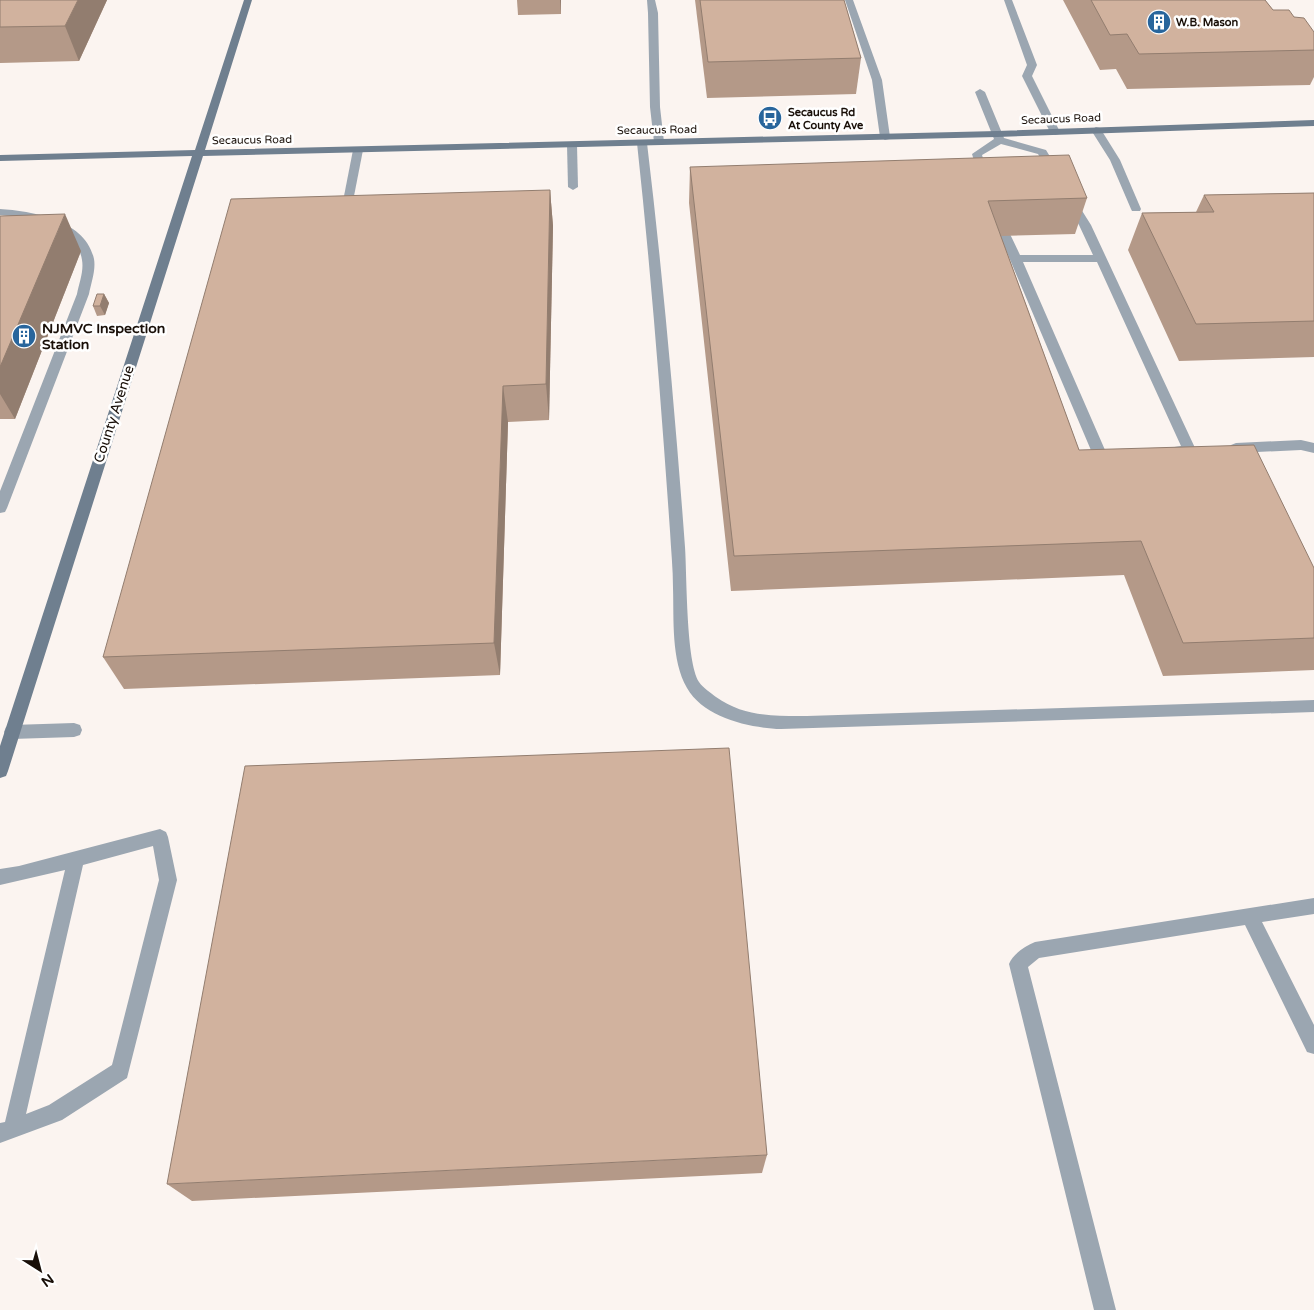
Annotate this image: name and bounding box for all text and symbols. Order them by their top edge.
building icon: W.B. Mason [1146,9,1172,35]
place label: W.B. Mason [1176,16,1238,29]
bus stop icon: Secaucus Rd At County Ave [757,105,783,131]
place label: Secaucus Rd At County Ave [788,106,864,133]
street label: Secaucus Road [1021,111,1101,127]
street label: Secaucus Road [617,123,697,137]
street label: Secaucus Road [212,133,292,147]
place label: NJMVC Inspection Station [42,320,165,353]
building icon: NJMVC Inspection Station [11,323,37,349]
street label: County Avenue [90,363,138,465]
north arrow [15,1245,65,1295]
text: N [38,1270,57,1290]

